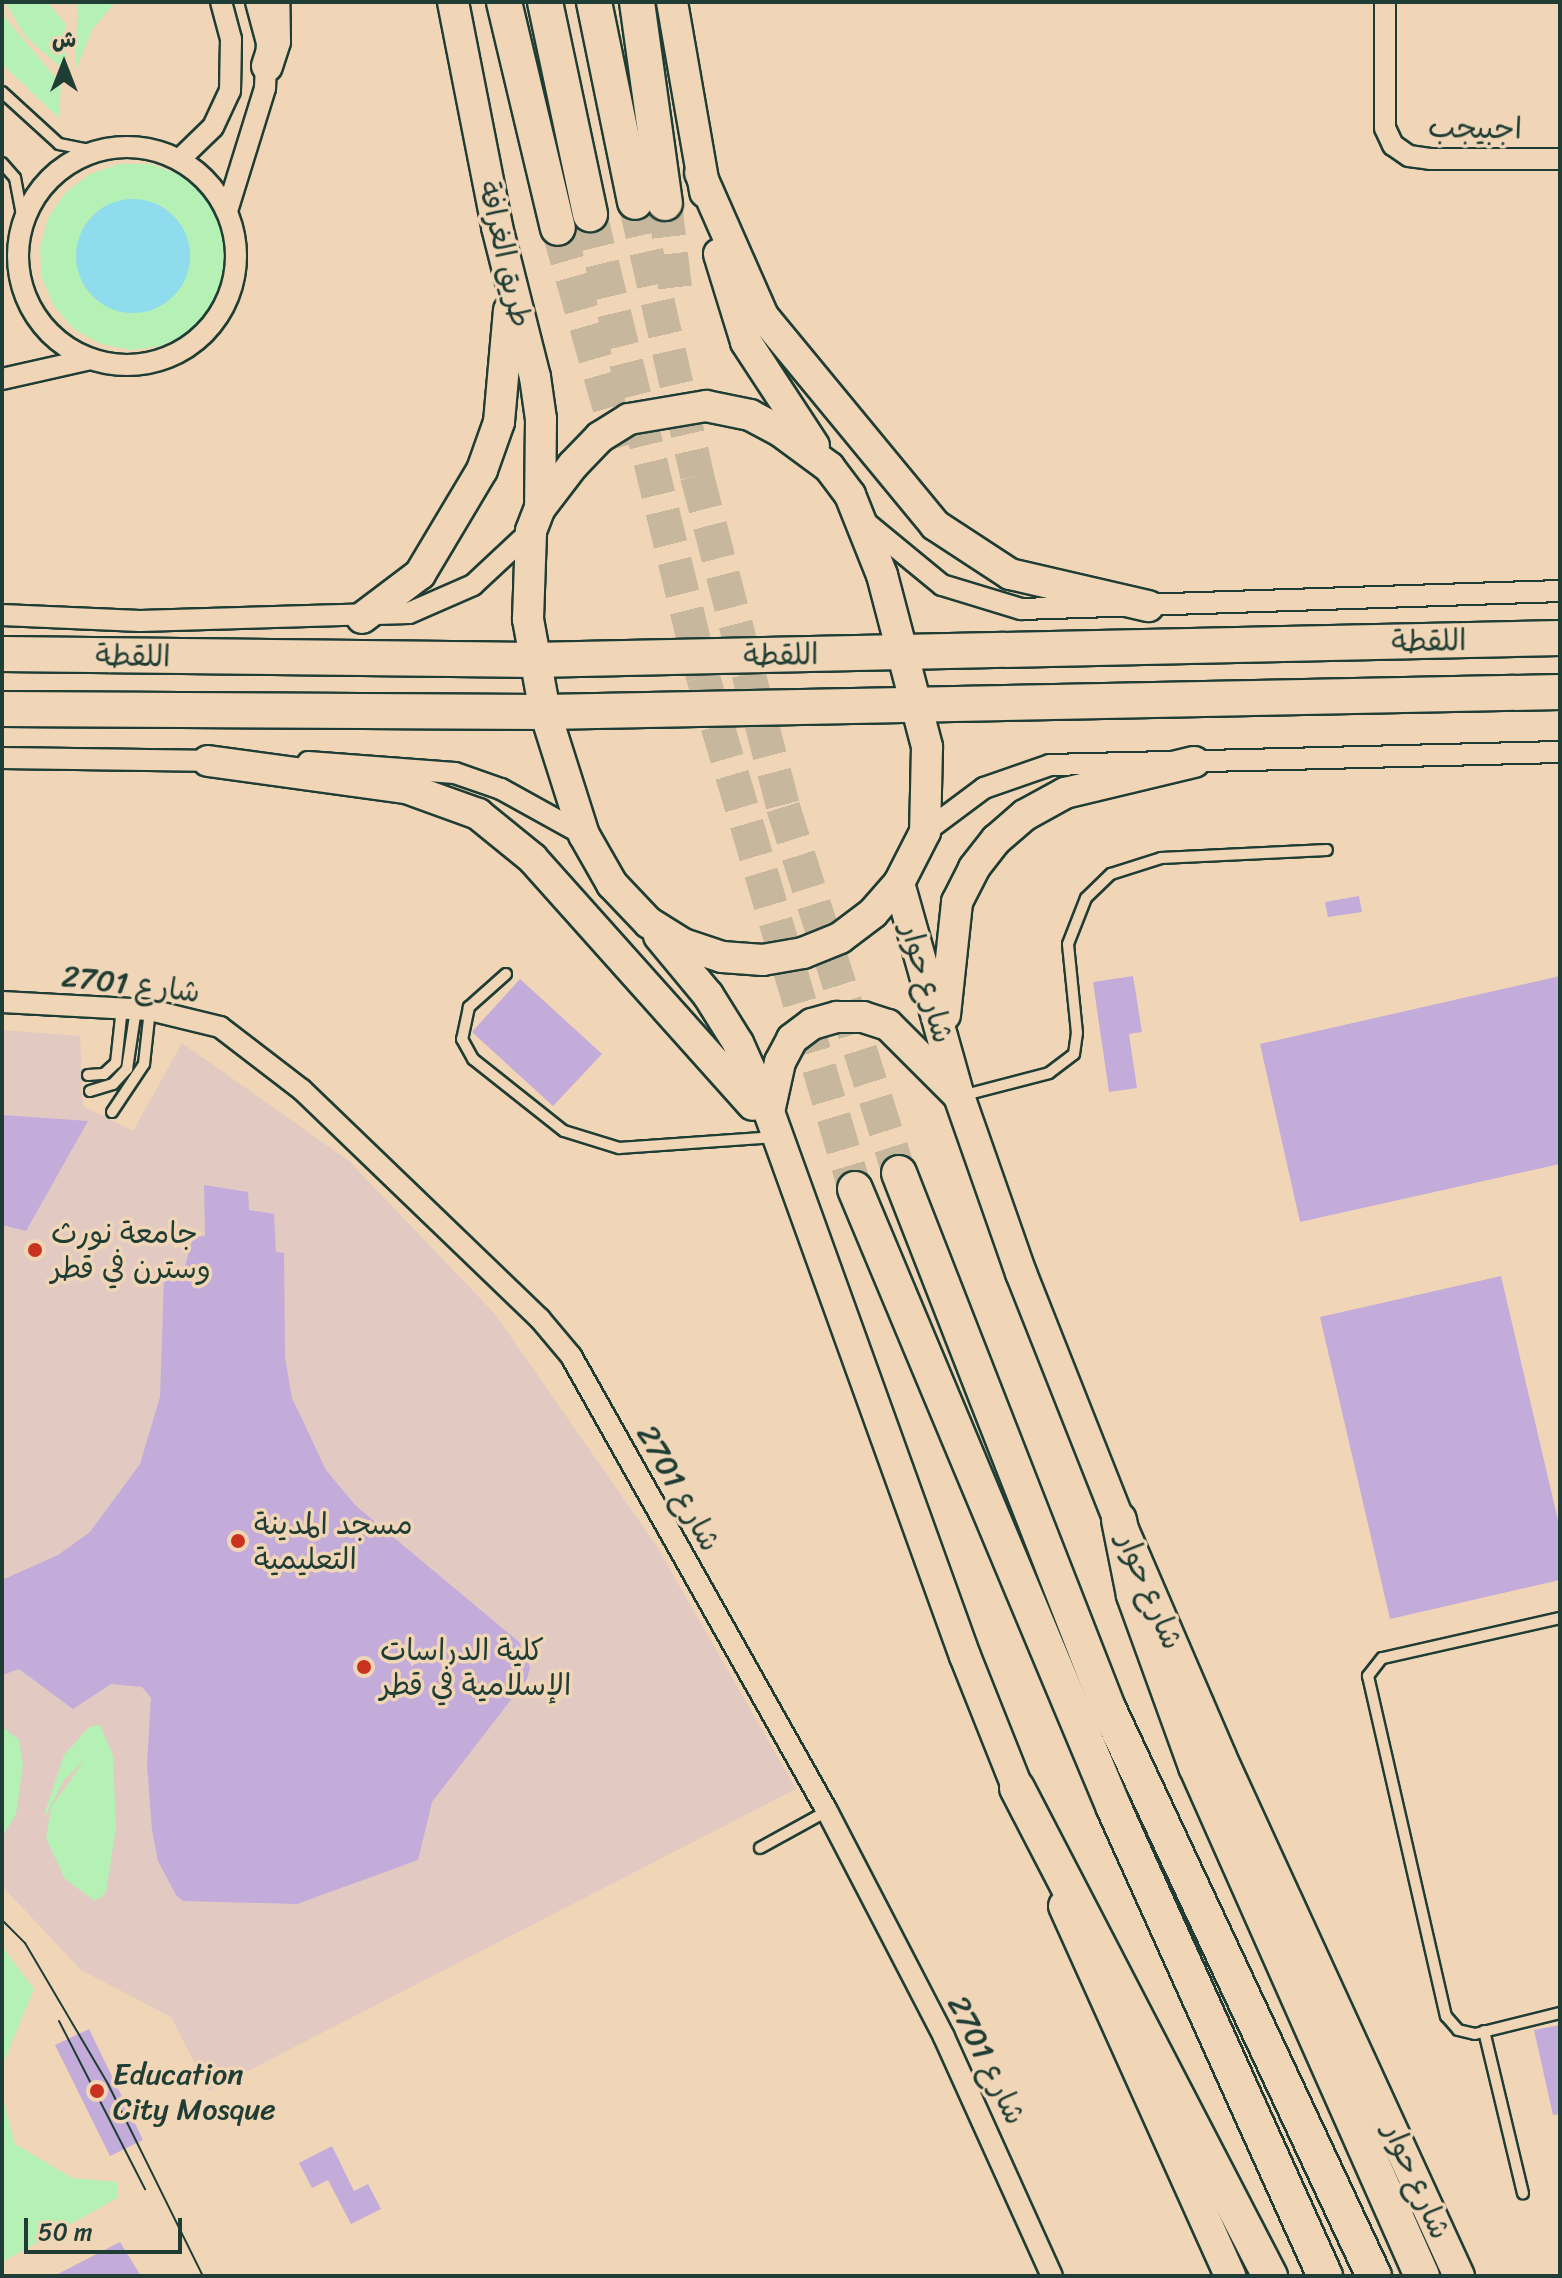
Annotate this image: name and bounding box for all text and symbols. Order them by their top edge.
text: ش [52,20,76,59]
north arrow [24,24,104,104]
street label: اجبيجب [1428,109,1522,147]
street label: طريق الغرافة [471,177,539,331]
street label: اللقطة [1391,622,1467,660]
street label: اللقطة [743,636,819,674]
street label: اللقطة [95,637,171,675]
street label: شارع حوار [893,919,961,1047]
street label: شارع 2701 [60,958,202,1010]
place label: جامعة نورث وسترن في قطر [51,1215,211,1286]
marker: جامعة نورث وسترن في قطر [26,1241,44,1259]
street label: شارع 2701 [630,1418,728,1558]
place label: مسجد المدينة التعليمية [254,1506,413,1576]
street label: شارع حوار [1109,1527,1191,1655]
marker: مسجد المدينة التعليمية [229,1532,247,1550]
place label: كلية الدراسات الإسلامية في قطر [380,1632,571,1702]
marker: كلية الدراسات الإسلامية في قطر [355,1658,373,1676]
street label: شارع 2701 [940,1990,1034,2130]
place label: Education City Mosque [113,2056,275,2126]
marker: Education City Mosque [88,2082,106,2100]
street label: شارع حوار [1376,2117,1458,2245]
scale bar [28,2202,186,2252]
text: 50 m [38,2211,93,2253]

